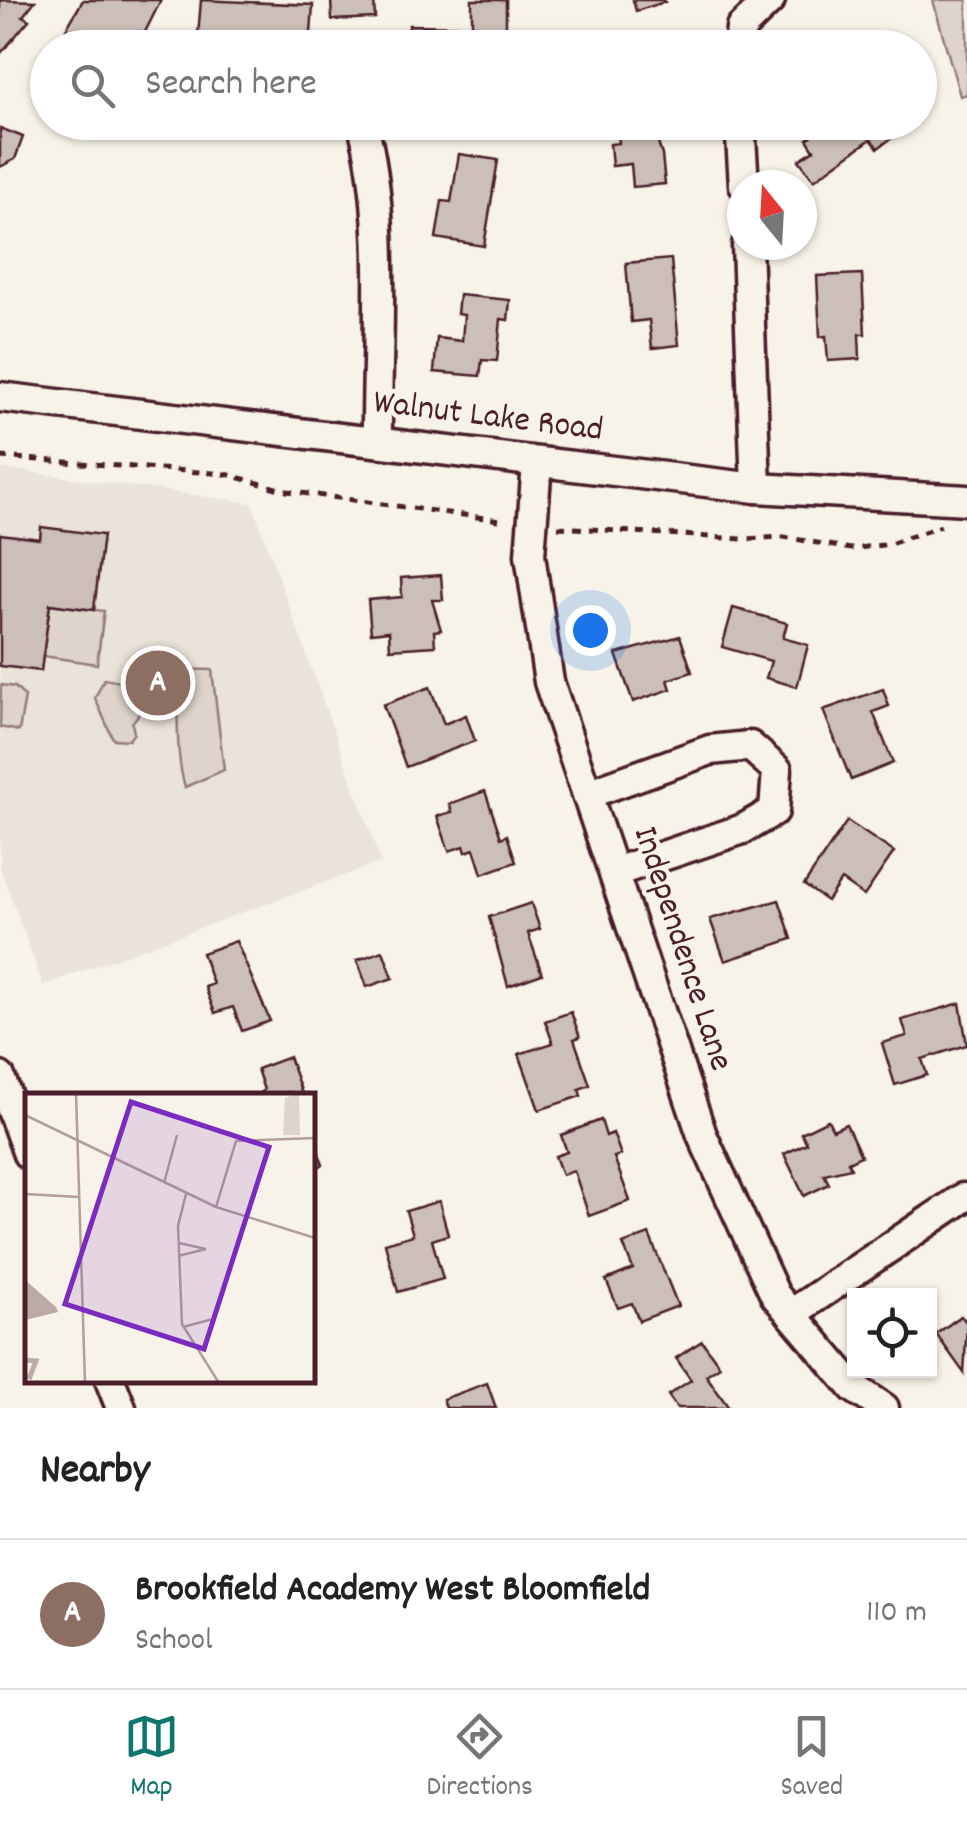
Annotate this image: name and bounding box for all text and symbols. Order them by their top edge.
search box [30,30,937,140]
icon: search [65,58,120,113]
text: Search here [145,58,317,113]
north arrow [727,170,817,260]
street label: Walnut Lake Road [370,379,606,457]
your location [565,605,616,656]
pin: A [126,646,190,720]
street label: Independence Lane [618,820,744,1078]
inset map [25,1093,315,1383]
map controls [847,1288,937,1378]
button: locate [847,1288,937,1378]
text: Nearby [40,1443,150,1503]
text: Brookfield Academy West Bloomfield [135,1564,650,1619]
text: A [64,1591,81,1637]
text: 110 m [866,1591,927,1637]
text: School [135,1619,213,1665]
tab: Map [124,1709,179,1809]
tab: Directions [427,1709,533,1809]
tab: Saved [781,1709,843,1809]

